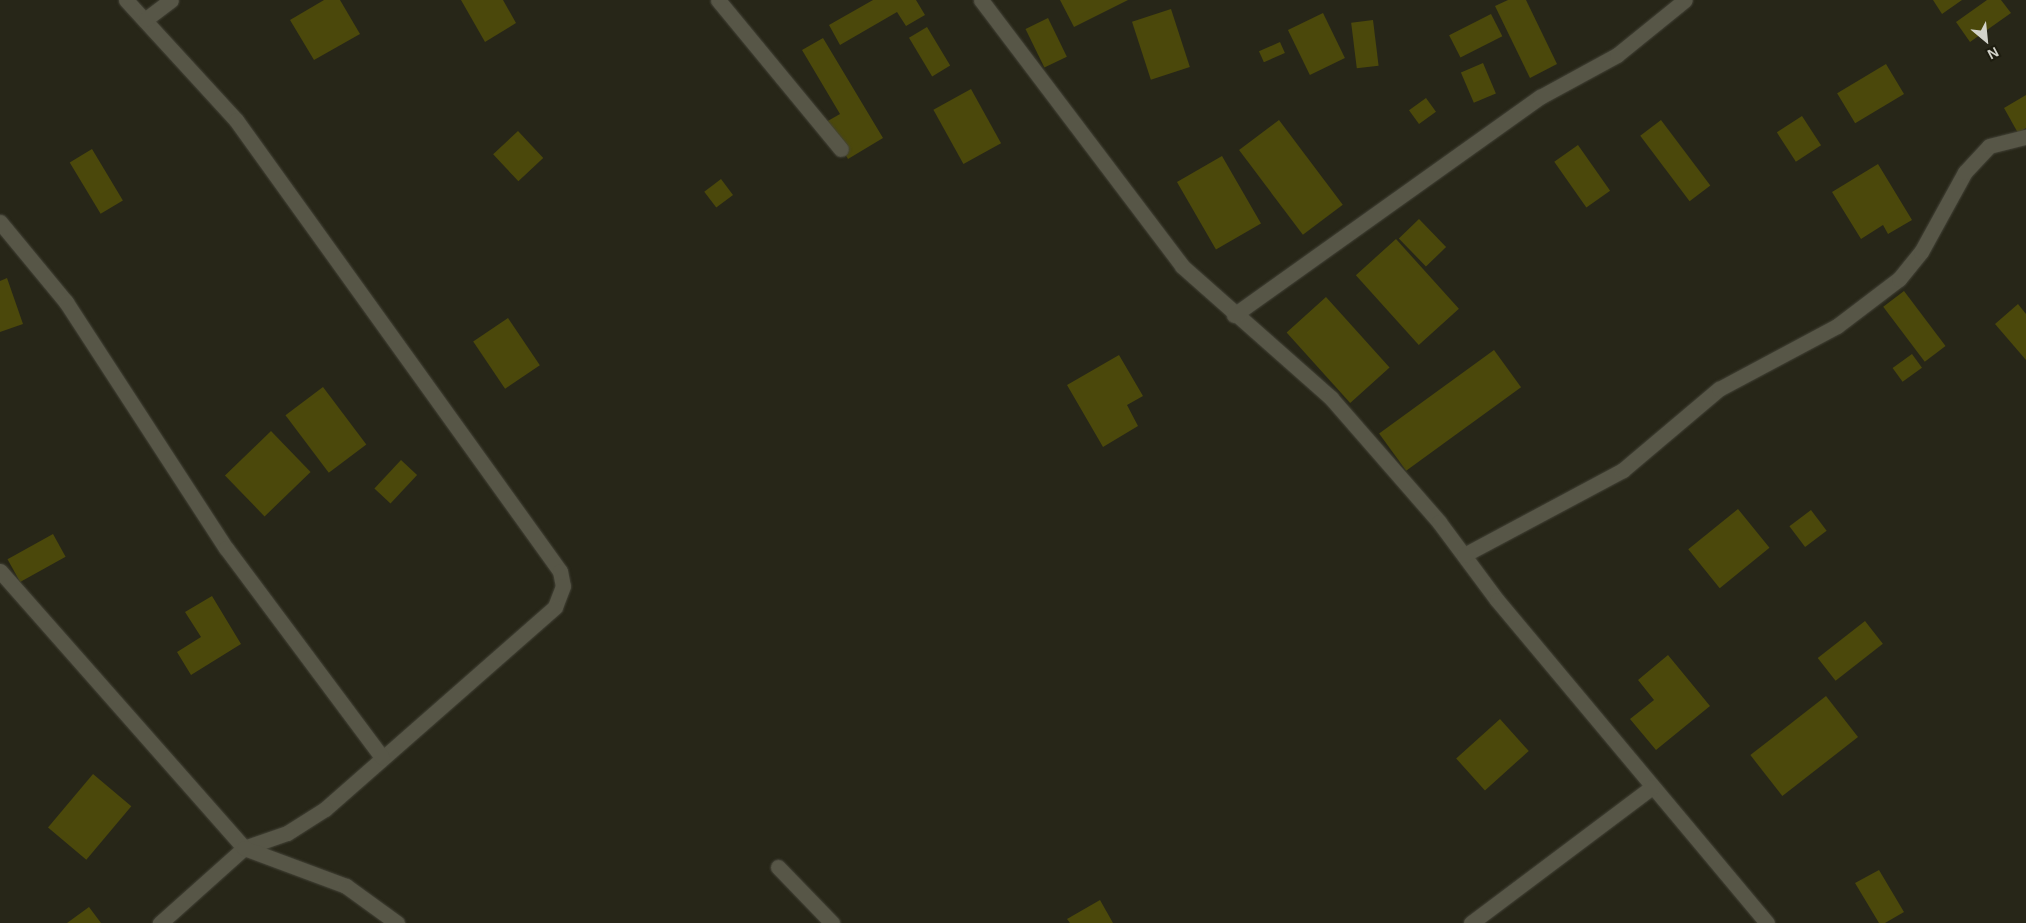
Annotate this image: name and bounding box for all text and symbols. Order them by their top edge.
north arrow [1961,15,2011,65]
text: N [1985,44,2001,63]

